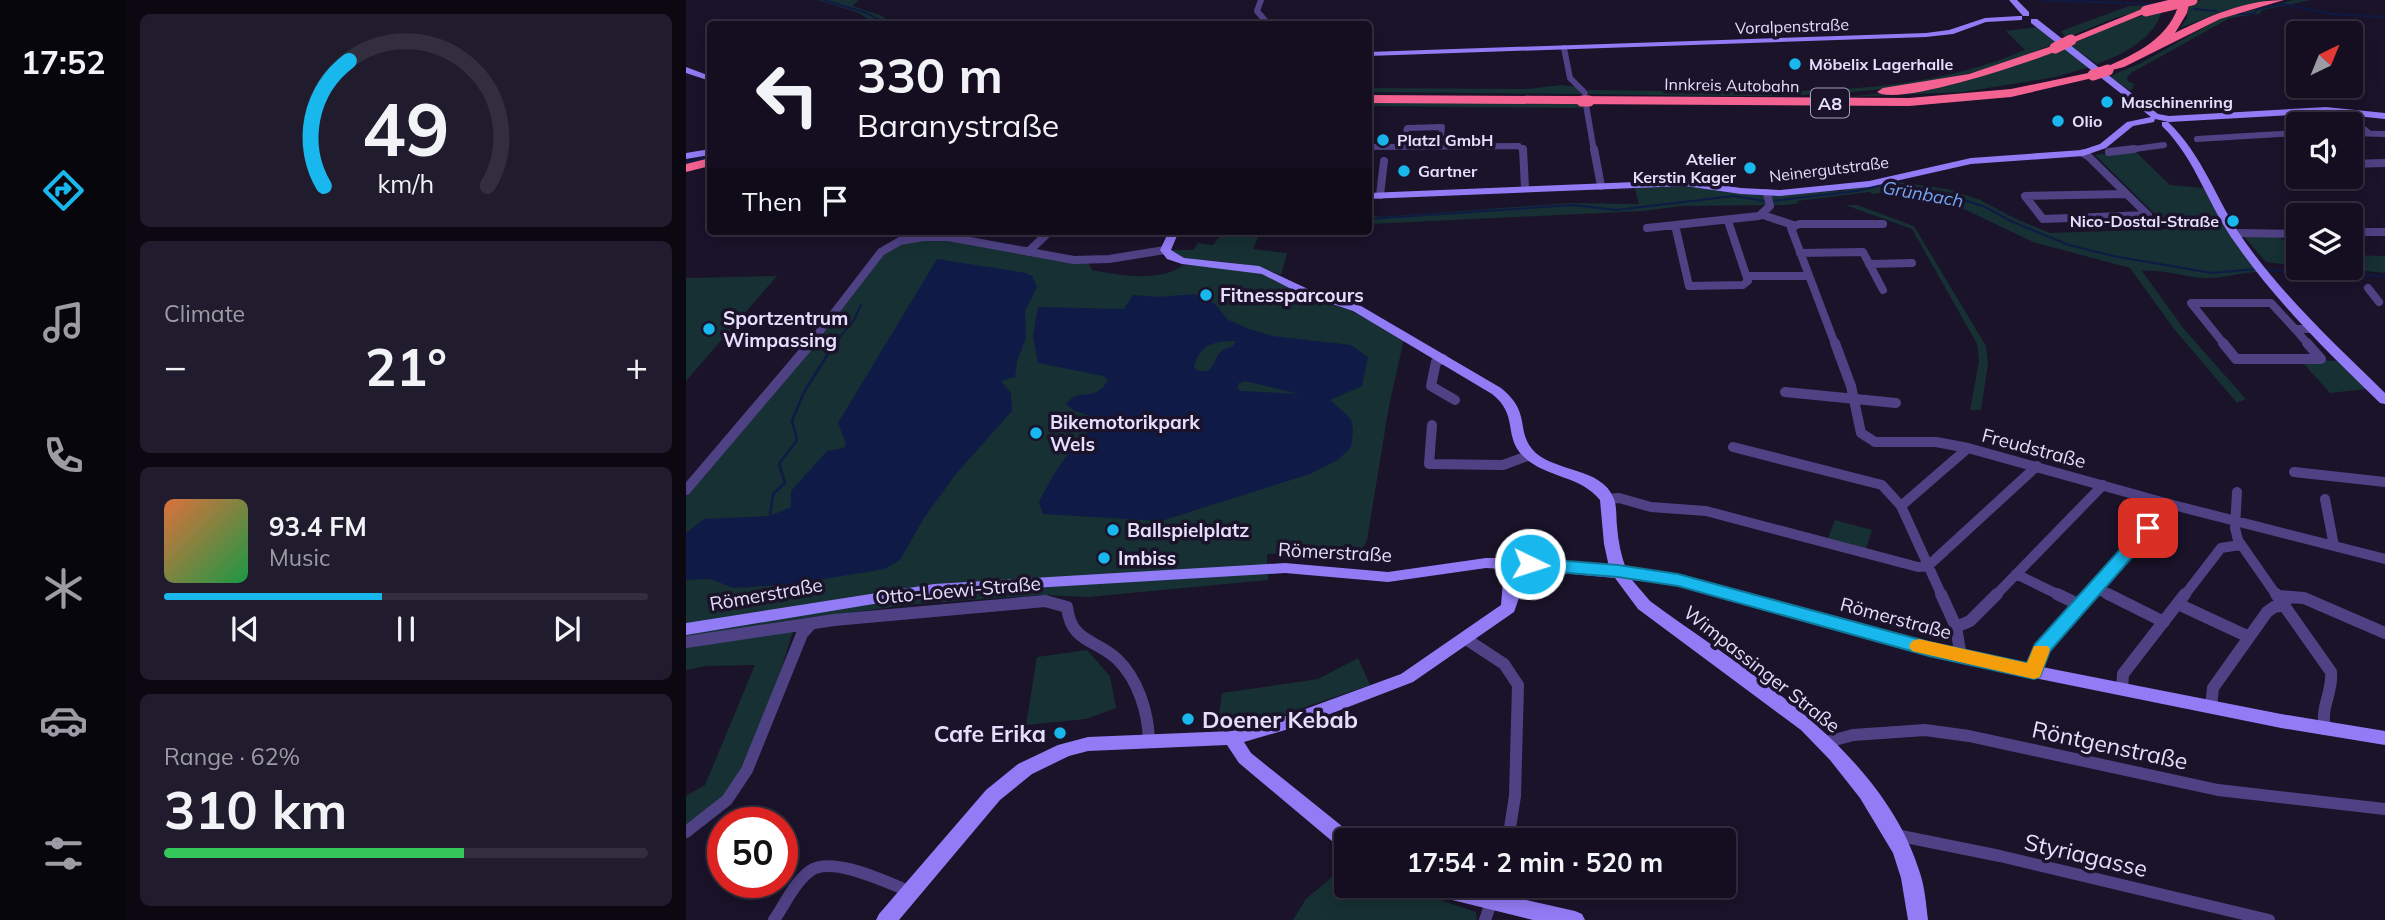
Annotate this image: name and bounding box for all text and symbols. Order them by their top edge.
street label: Voralpenstraße [1735,14,1849,38]
north arrow [2286,21,2362,98]
map controls [2286,21,2363,280]
text: 17:52 [21,42,105,82]
text: 330 m [857,44,1003,105]
icon: left [742,49,833,140]
place label: Möbelix Lagerhalle [1809,54,1953,74]
marker: Möbelix Lagerhalle [1787,56,1803,72]
street label: Innkreis Autobahn [1664,74,1800,96]
text: 49 [362,84,450,175]
road number: A8 [1811,88,1849,118]
place label: Maschinenring [2121,92,2233,112]
marker: Maschinenring [2099,94,2115,110]
text: Baranystraße [857,105,1059,145]
place label: Olio [2072,111,2102,131]
button: sound [2286,112,2363,189]
marker: Olio [2050,113,2066,129]
place label: Platzl GmbH [1397,130,1493,150]
marker: Platzl GmbH [1375,132,1391,148]
place label: Atelier Kerstin Kager [1633,149,1737,187]
street label: Neinergutstraße [1768,152,1890,186]
marker: Atelier Kerstin Kager [1742,160,1758,176]
place label: Gartner [1418,161,1478,181]
marker: Gartner [1396,163,1412,179]
icon: directions [39,166,88,215]
text: km/h [378,168,434,199]
water label: Grünbach [1881,176,1965,212]
icon: arrive [816,182,854,220]
text: Then [742,185,802,218]
button: layers [2286,203,2363,280]
place label: Nico-Dostal-Straße [2070,211,2219,231]
marker: Nico-Dostal-Straße [2225,213,2241,229]
place label: Fitnessparcours [1220,283,1364,307]
marker: Fitnessparcours [1198,287,1214,303]
icon: music [39,298,88,347]
text: Climate [164,299,245,328]
place label: Sportzentrum Wimpassing [723,306,848,352]
marker: Sportzentrum Wimpassing [701,321,717,337]
text: 21° [365,334,447,399]
text: − [164,342,187,390]
text: + [625,342,648,390]
place label: Bikemotorikpark Wels [1050,410,1200,456]
street label: Freudstraße [1979,423,2089,473]
marker: Bikemotorikpark Wels [1028,425,1044,441]
icon: phone [39,431,88,480]
pin [2118,498,2178,558]
icon: arrive [2129,509,2167,547]
text: 93.4 FM [269,510,367,543]
place label: Ballspielplatz [1127,518,1249,542]
marker: Ballspielplatz [1105,522,1121,538]
position arrow [1493,527,1567,601]
street label: Römerstraße [1277,537,1393,567]
text: Music [269,543,330,572]
place label: Imbiss [1118,546,1176,570]
marker: Imbiss [1096,550,1112,566]
icon: climate [39,564,88,613]
street label: Otto-Loewi-Straße [874,571,1042,609]
street label: Römerstraße [708,572,824,616]
street label: Römerstraße [1838,592,1954,644]
street label: Wimpassinger Straße [1679,600,1845,738]
icon: previous [226,610,264,648]
icon: pause [387,610,425,648]
icon: next [548,610,586,648]
icon: car [39,696,88,745]
place label: Doener Kebab [1202,705,1358,734]
marker: Doener Kebab [1180,711,1196,727]
street label: Röntgenstraße [2029,714,2191,776]
place label: Cafe Erika [934,719,1046,748]
marker: Cafe Erika [1052,725,1068,741]
text: Range · 62% [164,742,300,771]
text: 310 km [164,777,347,842]
speed limit sign: 50 [707,807,798,898]
street label: Styriagasse [2022,827,2150,883]
icon: filters [39,829,88,878]
text: 17:54 · 2 min · 520 m [1407,846,1663,879]

